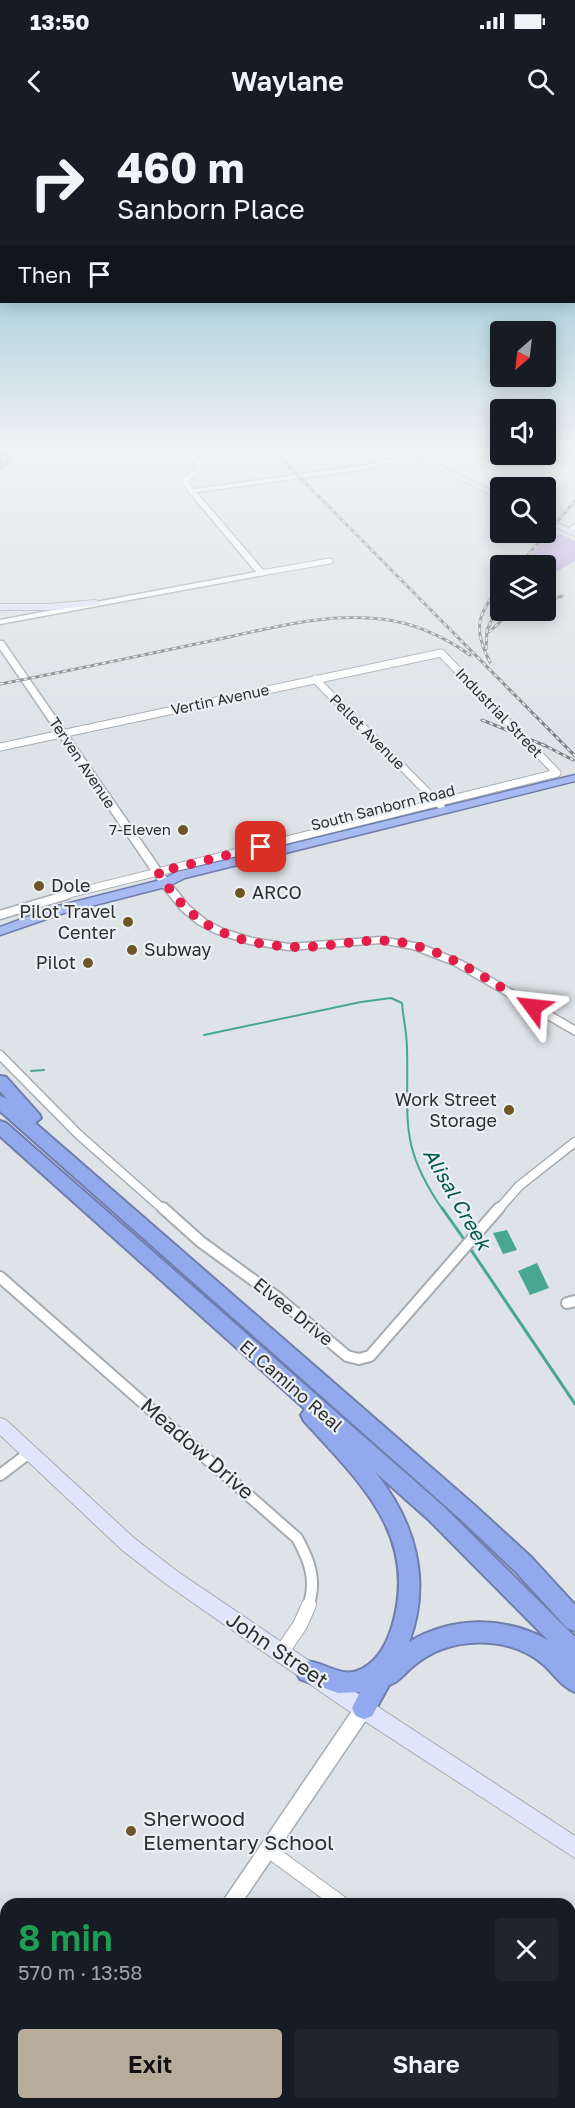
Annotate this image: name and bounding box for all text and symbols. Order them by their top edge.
text: 13:50 [30,8,90,35]
icon: back [18,65,51,98]
text: Waylane [231,65,344,97]
icon: search [524,65,557,98]
text: 460 m [117,142,244,192]
icon: right [18,144,96,222]
text: Sanborn Place [117,193,305,225]
icon: arrive [83,258,116,291]
text: Then [18,261,71,288]
north arrow [490,321,556,387]
map controls [490,321,556,621]
button: sound [490,399,556,465]
button: search [490,477,556,543]
button: layers [490,555,556,621]
street label: Industrial Street [452,664,547,761]
street label: Vertin Avenue [169,680,271,718]
street label: Pellet Avenue [326,690,409,773]
street label: Terven Avenue [46,714,120,812]
street label: South Sanborn Road [309,780,457,834]
place label: 7-Eleven [109,820,171,838]
pin [235,821,286,872]
marker: 7-Eleven [176,823,190,837]
icon: arrive [244,830,277,863]
place label: Dole [51,874,90,896]
marker: Dole [32,879,46,893]
place label: ARCO [252,881,302,903]
marker: ARCO [233,886,247,900]
place label: Pilot Travel Center [19,900,116,943]
marker: Pilot Travel Center [121,915,135,929]
place label: Subway [144,938,211,960]
marker: Subway [125,943,139,957]
place label: Pilot [36,951,76,973]
marker: Pilot [81,956,95,970]
position arrow [501,975,565,1039]
place label: Work Street Storage [395,1088,497,1131]
marker: Work Street Storage [502,1103,516,1117]
water label: Alisal Creek [419,1143,498,1256]
street label: Elvee Drive [249,1272,338,1350]
street label: El Camino Real [236,1335,348,1436]
street label: Meadow Drive [136,1392,260,1505]
street label: John Street [222,1606,334,1693]
place label: Sherwood Elementary School [143,1805,334,1855]
marker: Sherwood Elementary School [124,1824,138,1838]
text: 8 min [18,1916,113,1959]
button: close [495,1918,558,1981]
text: 570 m · 13:58 [18,1960,143,1984]
button: Exit [18,2029,282,2098]
button: Share [294,2029,558,2098]

